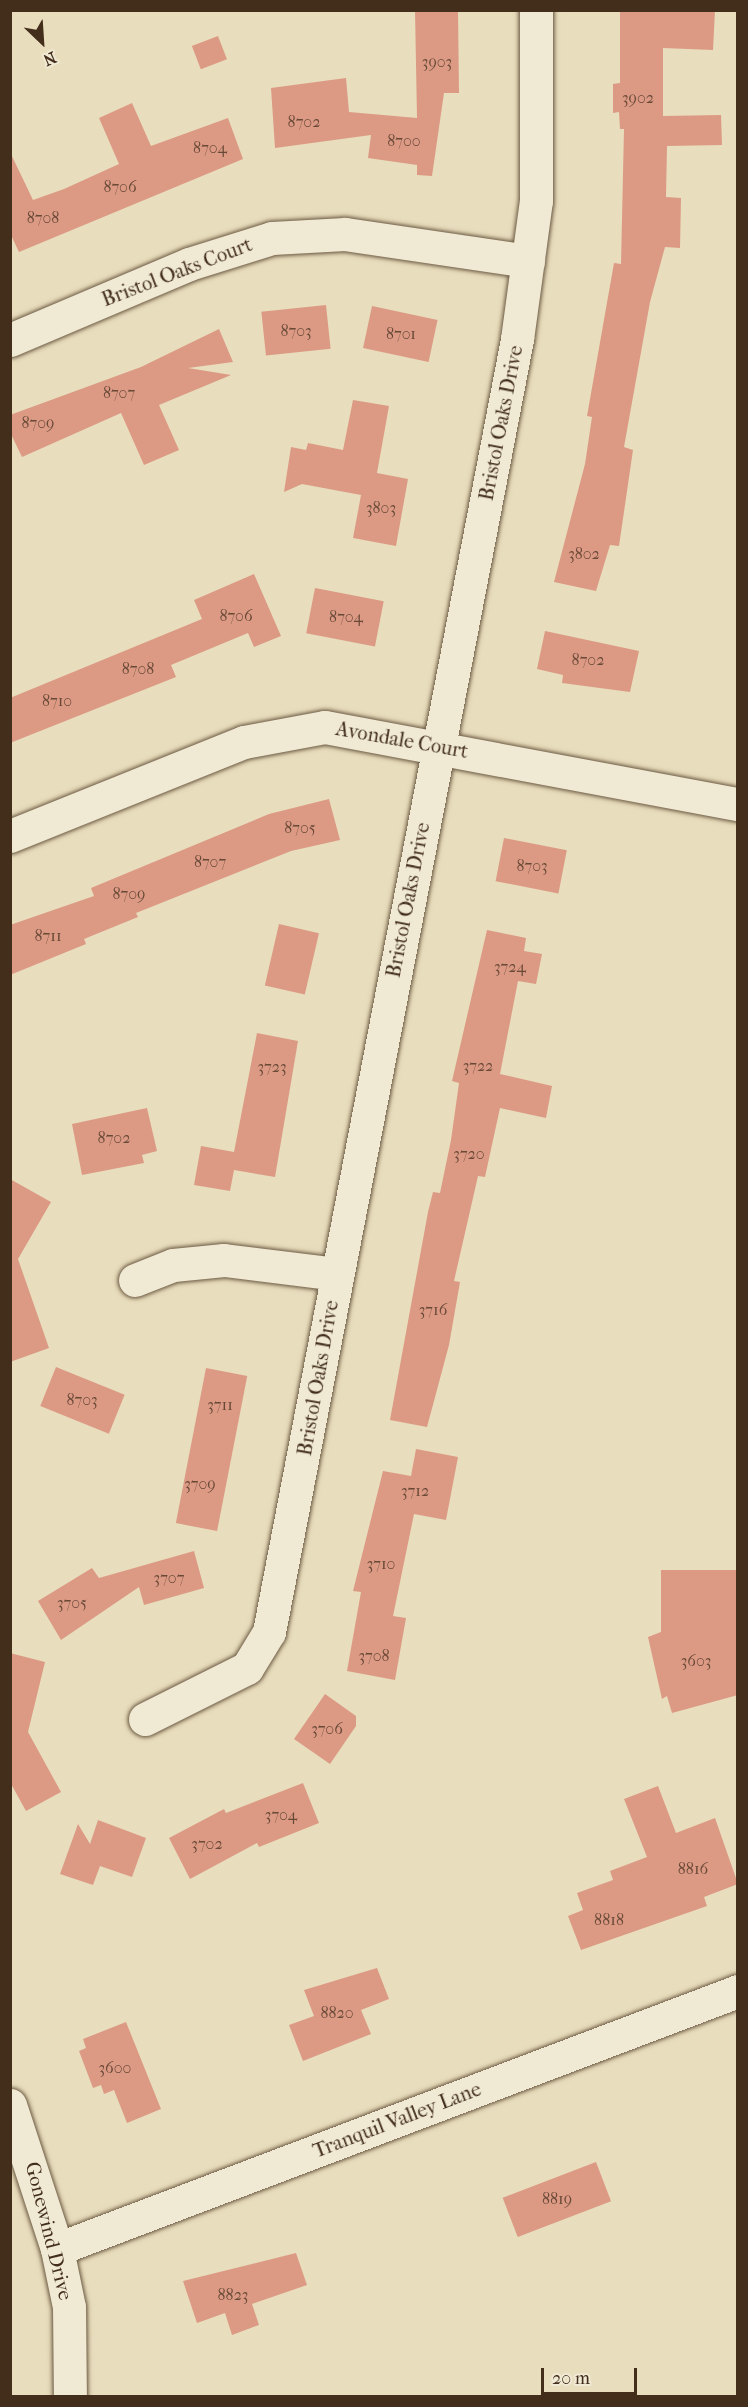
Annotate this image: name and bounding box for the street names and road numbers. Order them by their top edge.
street label: Bristol Oaks Court [98,232,256,312]
street label: Bristol Oaks Drive [474,343,528,503]
street label: Avondale Court [334,717,470,763]
street label: Bristol Oaks Drive [381,820,435,980]
street label: Bristol Oaks Drive [292,1298,344,1458]
street label: Tranquil Valley Lane [310,2077,484,2163]
street label: Gonewind Drive [20,2159,78,2303]

